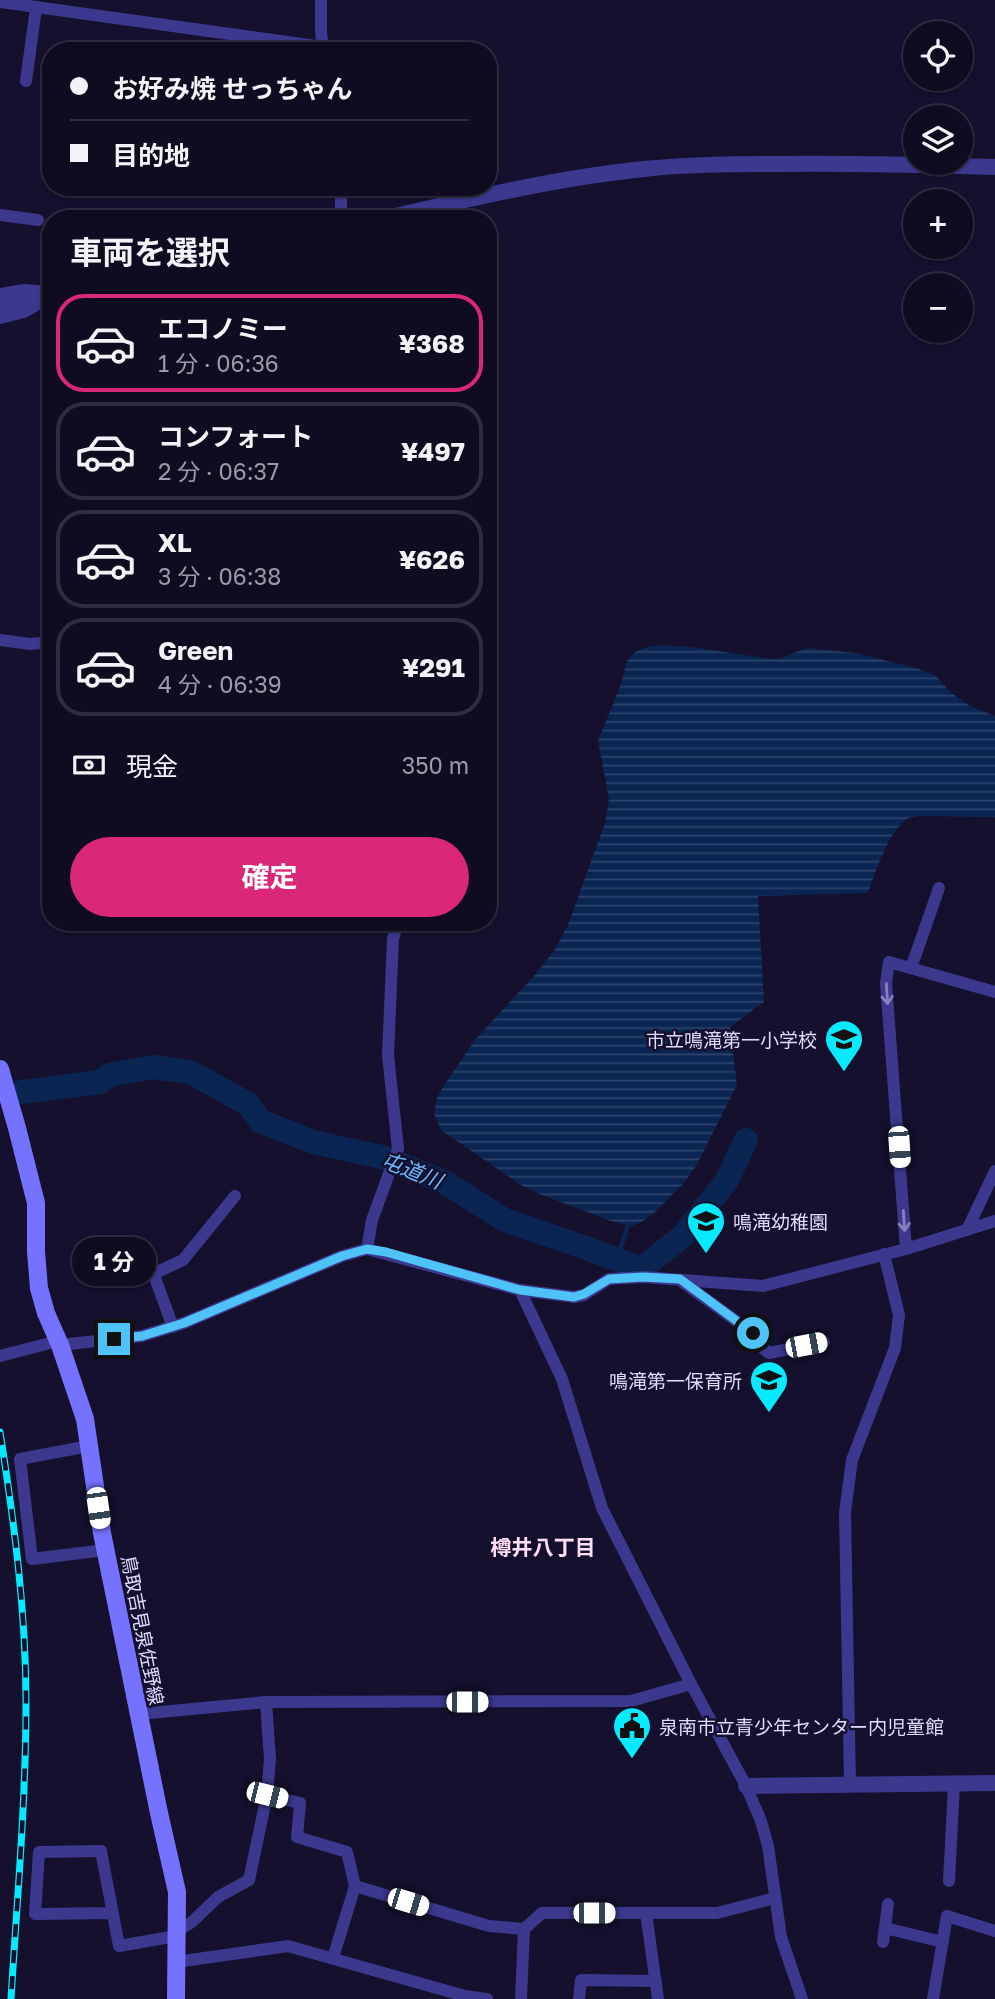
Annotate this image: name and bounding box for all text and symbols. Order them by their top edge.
map controls [903,21,973,343]
button: locate [903,21,973,91]
text: お好み焼 せっちゃん [112,73,353,104]
button: layers [903,105,973,175]
text: 目的地 [112,140,190,171]
button: + [903,189,973,259]
text: 車両を選択 [70,233,230,271]
button: − [903,273,973,343]
icon: car [74,312,137,375]
text: エコノミー [158,313,288,344]
text: ¥368 [399,328,465,359]
text: 1 分 · 06:36 [158,349,279,377]
icon: car [74,420,137,483]
text: コンフォート [158,421,313,452]
text: ¥497 [401,436,465,467]
text: 2 分 · 06:37 [158,457,279,485]
text: XL [158,527,192,558]
icon: car [74,528,137,591]
text: ¥626 [399,544,465,575]
text: 3 分 · 06:38 [158,562,281,590]
text: Green [158,635,233,666]
icon: car [74,636,137,699]
text: ¥291 [402,652,465,683]
text: 4 分 · 06:39 [158,670,282,698]
icon: cash [70,746,108,784]
text: 現金 [126,751,178,782]
text: 350 m [402,751,469,779]
button: 確定 [70,837,469,917]
one-way arrow [881,982,894,1005]
school or university icon: 市立鳴滝第一小学校 [823,1018,865,1073]
place label: 市立鳴滝第一小学校 [646,1028,817,1051]
car [888,1125,911,1169]
water label: 屯道川 [378,1146,448,1195]
school or university icon: 鳴滝幼稚園 [685,1200,727,1255]
one-way arrow [898,1209,911,1232]
place label: 鳴滝幼稚園 [733,1210,828,1233]
callout: 1 分 [72,1238,156,1286]
text: 1 分 [94,1247,134,1275]
route start [737,1317,769,1349]
route end [98,1323,130,1355]
car [784,1331,829,1359]
school or university icon: 鳴滝第一保育所 [748,1359,790,1414]
place label: 鳴滝第一保育所 [609,1369,742,1392]
car [85,1486,112,1530]
district label: 樽井八丁目 [491,1534,596,1560]
street label: 鳥取吉見泉佐野線 [117,1553,169,1707]
car [447,1692,489,1713]
public building icon: 泉南市立青少年センター内児童館 [611,1705,653,1760]
place label: 泉南市立青少年センター内児童館 [659,1715,944,1738]
car [245,1780,290,1810]
car [385,1886,432,1918]
car [574,1903,616,1924]

